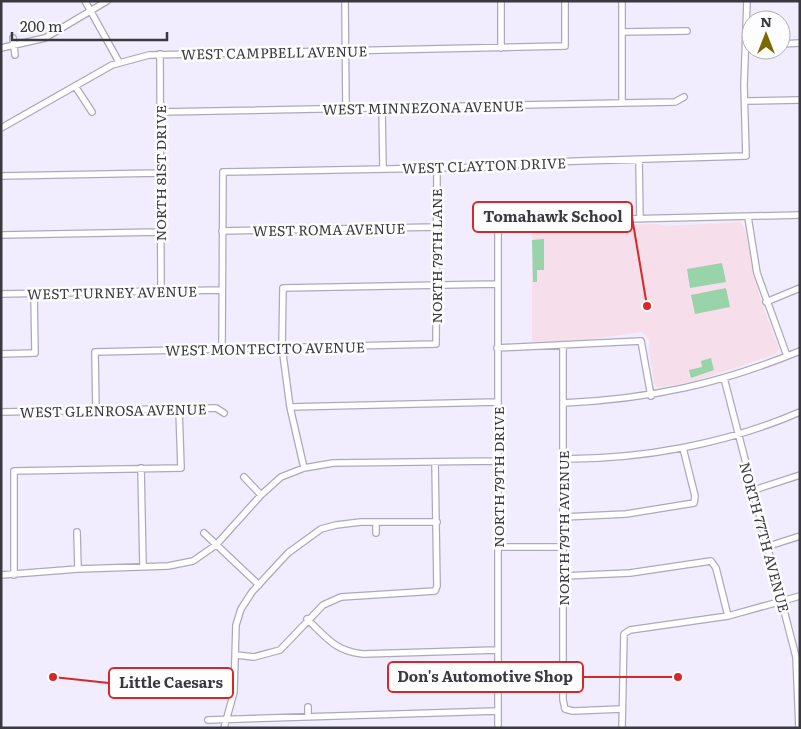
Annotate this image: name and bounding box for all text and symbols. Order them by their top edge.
scale bar [12,10,168,42]
north arrow [741,10,791,60]
text: N [760,11,772,31]
text: 200 m [20,14,63,37]
street label: WEST CAMPBELL AVENUE [181,40,367,64]
street label: WEST MINNEZONA AVENUE [322,95,524,119]
street label: NORTH 81ST DRIVE [150,105,170,241]
street label: WEST CLAYTON DRIVE [402,152,566,178]
street label: NORTH 79TH LANE [426,188,446,324]
callout: Tomahawk School [473,202,632,232]
text: Tomahawk School [483,204,623,227]
street label: WEST ROMA AVENUE [253,218,406,240]
street label: WEST TURNEY AVENUE [27,281,197,303]
street label: WEST MONTECITO AVENUE [165,336,365,360]
street label: WEST GLENROSA AVENUE [19,398,207,422]
street label: NORTH 79TH DRIVE [488,406,508,548]
street label: NORTH 79TH AVENUE [553,450,573,606]
street label: NORTH 77TH AVENUE [735,459,795,615]
callout: Don's Automotive Shop [388,662,583,692]
text: Don's Automotive Shop [397,664,573,687]
callout: Little Caesars [109,668,233,698]
text: Little Caesars [119,670,223,693]

